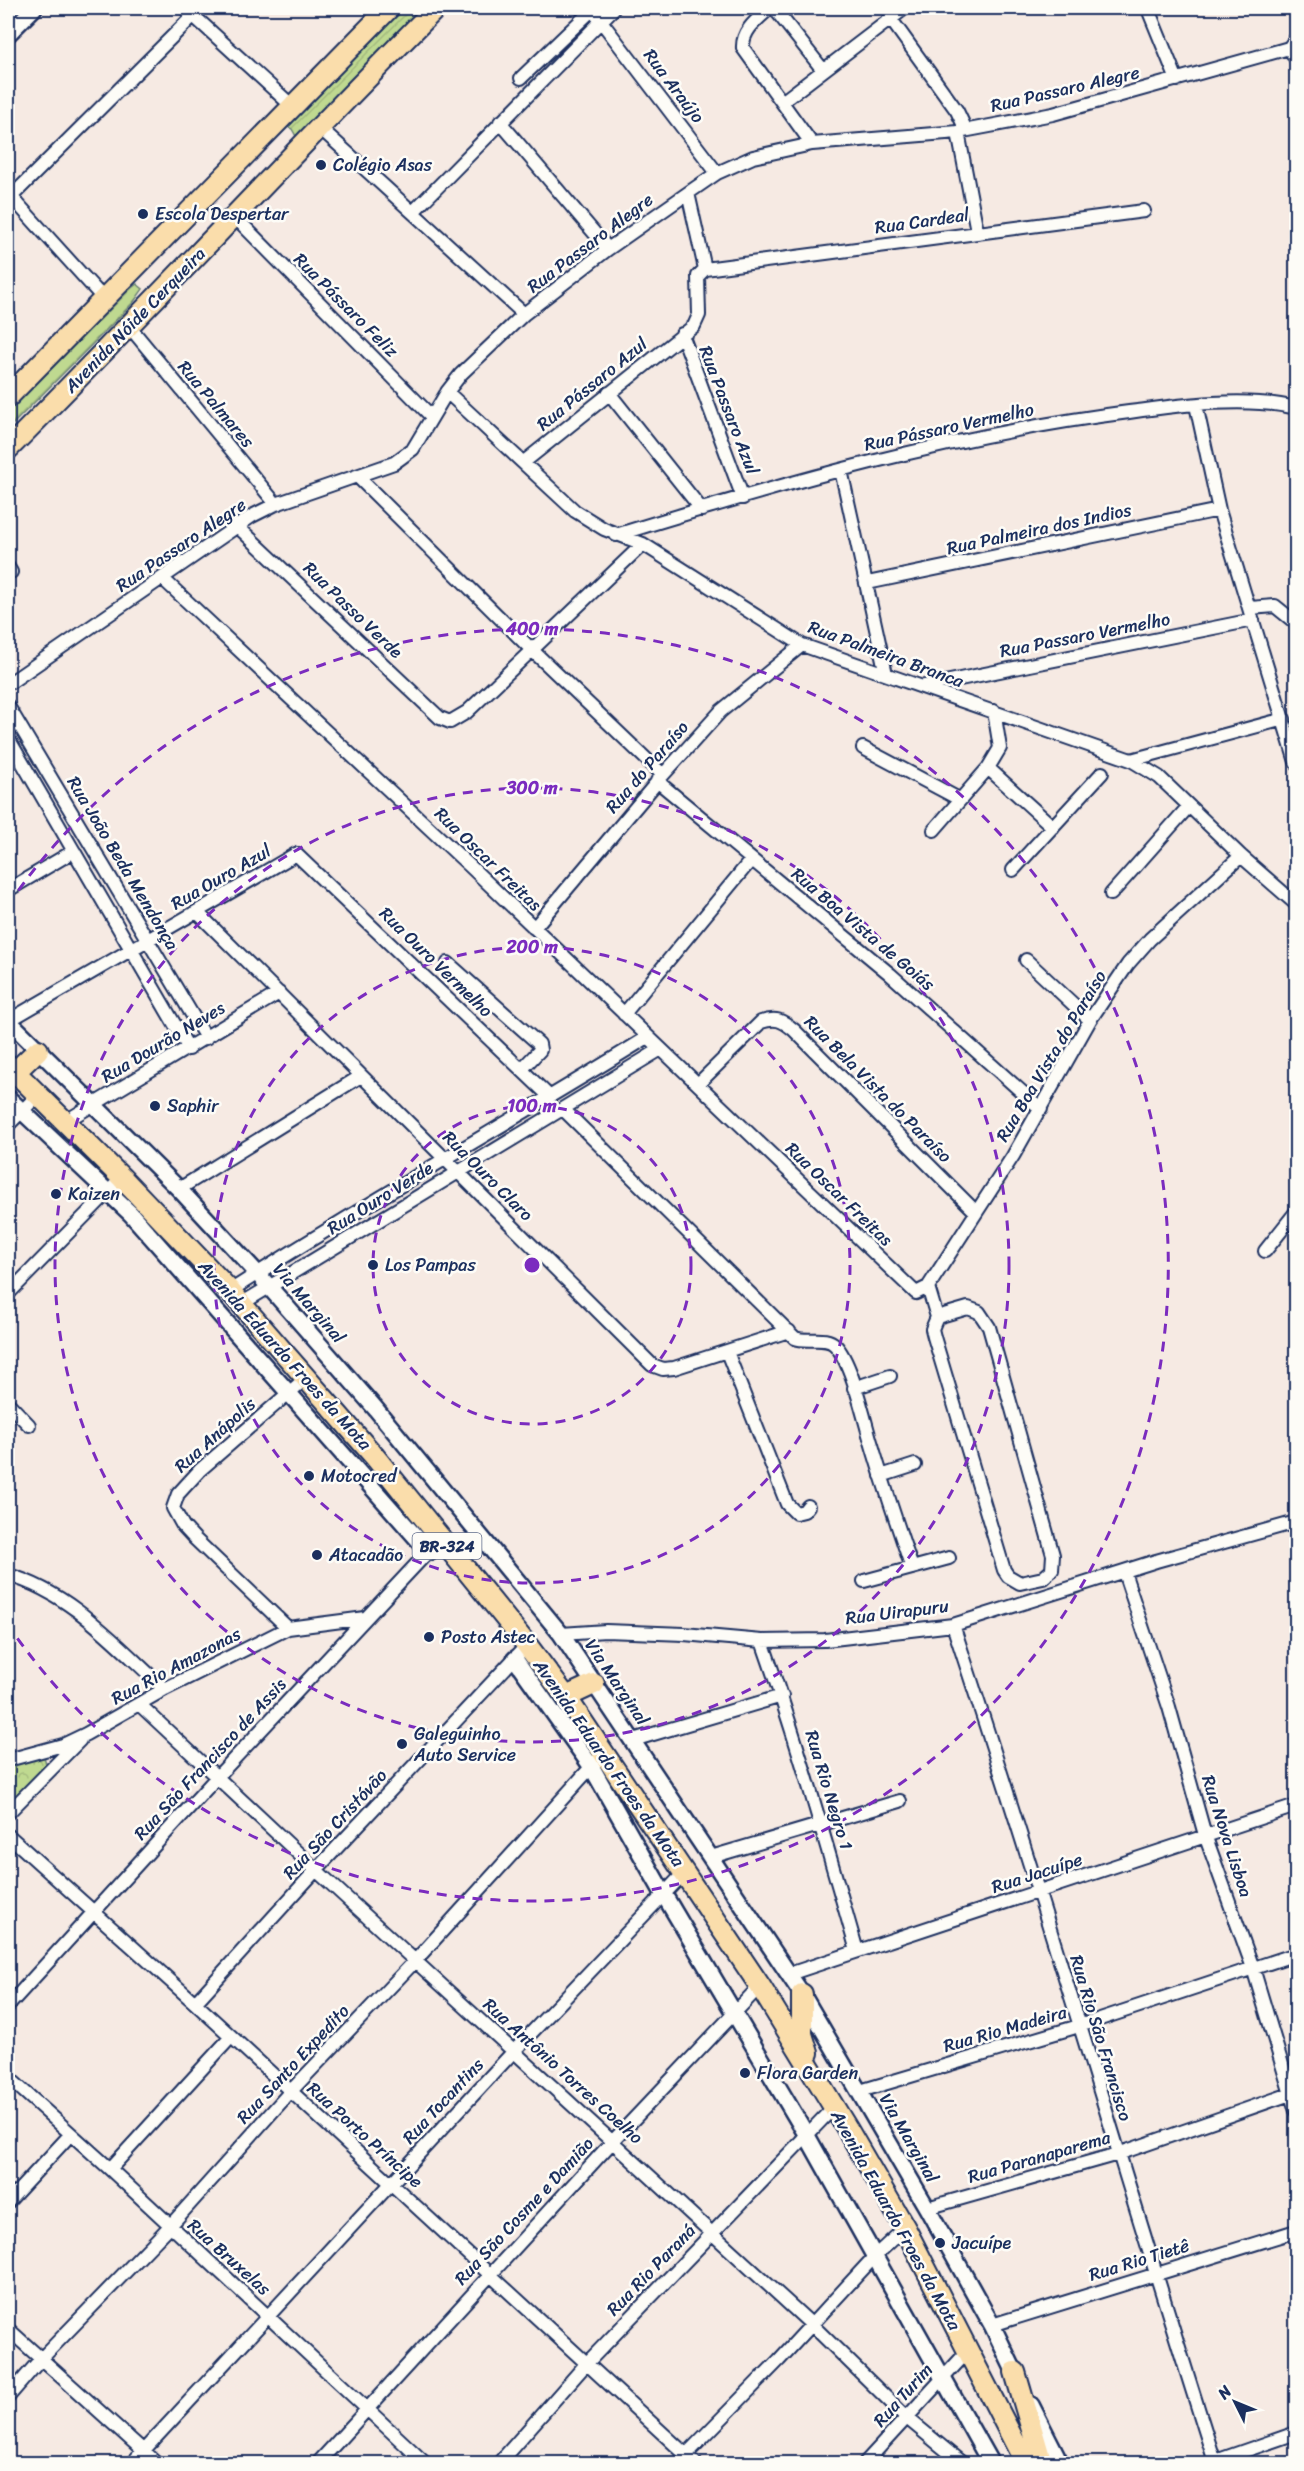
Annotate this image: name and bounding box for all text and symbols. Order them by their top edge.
street label: Rua Araújo [635,42,713,130]
street label: Rua Passaro Alegre [987,56,1143,122]
place label: Colégio Asas [333,149,433,181]
marker: Colégio Asas [314,158,328,172]
street label: Rua Passaro Alegre [520,184,660,302]
place label: Escola Despertar [155,198,290,230]
street label: Rua Cardeal [873,198,972,243]
marker: Escola Despertar [136,207,150,221]
street label: Avenida Nóide Cerqueira [56,239,214,401]
street label: Rua Pássaro Feliz [286,245,407,366]
street label: Rua Pássaro Azul [529,328,656,439]
street label: Rua Passaro Azul [690,341,769,480]
street label: Rua Palmares [169,353,263,456]
street label: Rua Pássaro Vermelho [861,393,1037,461]
street label: Rua Passaro Alegre [109,489,253,601]
street label: Rua Palmeira dos Indios [944,494,1135,564]
street label: Rua Passo Verde [295,553,411,667]
street label: Rua Passaro Vermelho [997,603,1173,667]
street label: Rua Palmeira Branca [804,611,969,697]
text: 400 m [505,613,558,645]
street label: Rua do Paraíso [597,713,697,821]
street label: Rua João Beda Mendonça [58,770,188,956]
text: 300 m [505,772,558,804]
street label: Rua Oscar Freitas [427,799,550,920]
street label: Rua Ouro Azul [165,835,278,919]
street label: Rua Boa Vista de Goiás [784,859,943,1000]
street label: Rua Ouro Vermelho [371,899,501,1025]
text: 200 m [505,931,558,963]
street label: Rua Boa Vista do Paraíso [987,964,1115,1148]
street label: Rua Dourão Neves [95,992,232,1092]
street label: Rua Bela Vista do Paraíso [796,1007,960,1171]
place label: Saphir [167,1090,220,1122]
text: 100 m [508,1090,557,1122]
marker: Saphir [148,1099,162,1113]
street label: Rua Ouro Claro [435,1123,541,1229]
street label: Rua Oscar Freitas [778,1134,901,1255]
street label: Rua Ouro Verde [320,1152,440,1244]
place label: Kaizen [68,1178,120,1210]
marker: Kaizen [49,1187,63,1201]
place label: Los Pampas [385,1249,476,1281]
street label: Avenida Eduardo Froes da Mota [189,1251,381,1459]
street label: Via Marginal [264,1255,354,1352]
centre of rings [522,1255,542,1275]
marker: Los Pampas [366,1258,380,1272]
street label: Rua Anápolis [167,1389,264,1481]
place label: Motocred [321,1460,398,1492]
marker: Motocred [302,1469,316,1483]
road number: BR-324 [412,1533,482,1559]
place label: Atacadão [328,1539,403,1571]
marker: Atacadão [310,1548,324,1562]
street label: Rua Uirapuru [844,1590,951,1634]
street label: Rua Rio Amazonas [105,1618,247,1714]
place label: Posto Astec [441,1621,536,1653]
marker: Posto Astec [422,1630,436,1644]
street label: Via Marginal [576,1632,658,1733]
street label: Avenida Eduardo Froes da Mota [524,1651,694,1875]
street label: Rua São Francisco de Assis [126,1670,295,1848]
place label: Galeguinho Auto Service [413,1718,516,1771]
street label: Rua Rio Negro 1 [796,1726,862,1854]
marker: Galeguinho Auto Service [395,1737,409,1751]
street label: Rua São Cristóvão [275,1761,395,1887]
street label: Rua Nova Lisboa [1192,1771,1262,1901]
street label: Rua Jacuípe [987,1843,1087,1903]
street label: Rua Rio São Francisco [1060,1951,1142,2125]
street label: Rua Antônio Torres Coelho [475,1990,651,2152]
street label: Rua Santo Expedito [229,1996,357,2132]
street label: Rua Rio Madeira [939,1996,1071,2062]
street label: Rua Tocantins [394,2050,492,2152]
place label: Flora Garden [757,2057,859,2089]
marker: Flora Garden [738,2066,752,2080]
street label: Rua Porto Príncipe [299,2074,431,2196]
street label: Via Marginal [870,2087,948,2190]
street label: Avenida Eduardo Froes da Mota [821,2103,971,2337]
street label: Rua Paranaparema [964,2121,1115,2193]
street label: Rua São Cosme e Damião [446,2129,602,2293]
street label: Rua Bruxelas [180,2210,279,2304]
street label: Rua Rio Paraná [598,2216,704,2324]
place label: Jacuípe [951,2227,1012,2259]
street label: Rua Rio Tietê [1085,2230,1193,2290]
marker: Jacuípe [933,2236,947,2250]
street label: Rua Turim [865,2355,941,2435]
north arrow [1205,2372,1265,2432]
text: N [1209,2378,1239,2407]

